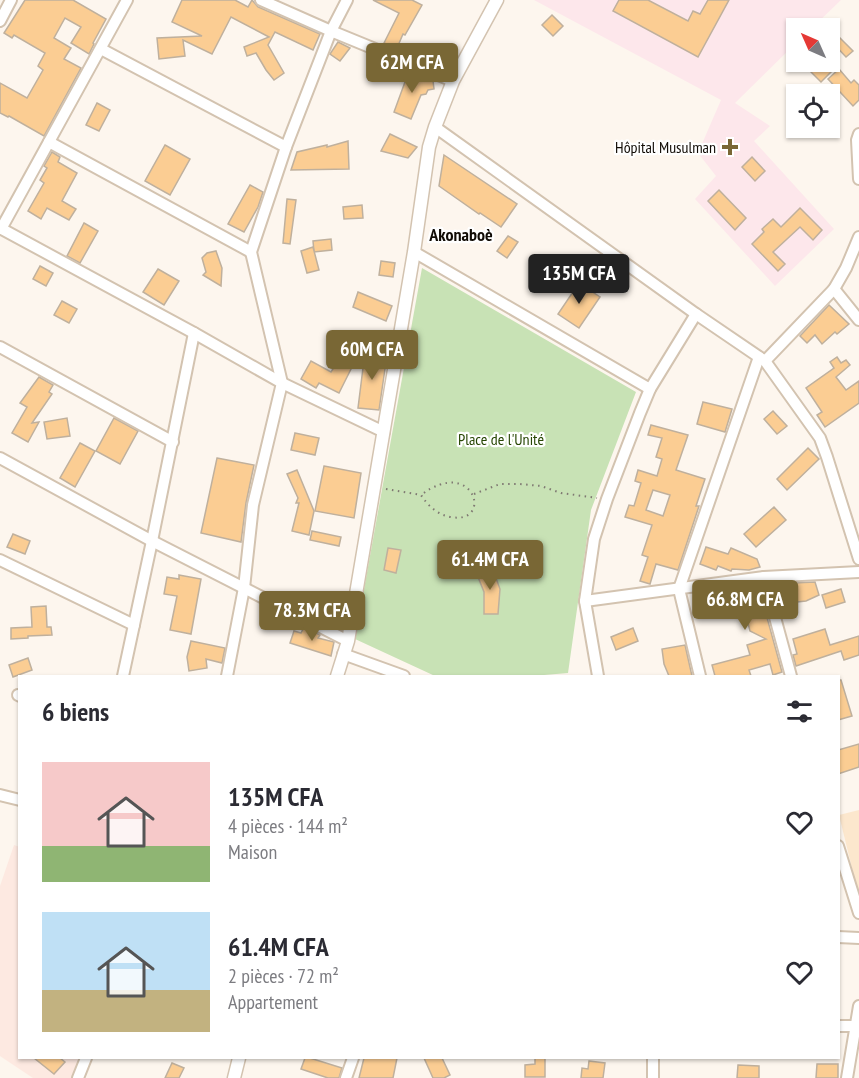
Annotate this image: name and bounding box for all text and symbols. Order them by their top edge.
north arrow [786,18,840,72]
map controls [786,18,840,138]
pin: 62M CFA [357,43,467,94]
text: 62M CFA [380,49,444,75]
button: locate [786,84,840,138]
place label: Hôpital Musulman [615,137,716,157]
marker: Hôpital Musulman [721,138,739,156]
district label: Akonaboè [428,223,493,246]
pin: 135M CFA [517,254,641,305]
text: 135M CFA [542,260,616,286]
pin: 60M CFA [317,330,427,381]
text: 60M CFA [340,336,404,362]
park label: Place de l'Unité [458,429,544,449]
pin: 61.4M CFA [421,540,559,591]
text: 61.4M CFA [451,546,529,572]
pin: 66.8M CFA [676,580,814,631]
text: 66.8M CFA [706,586,784,612]
pin: 78.3M CFA [243,591,381,642]
text: 78.3M CFA [273,597,351,623]
text: 6 biens [42,695,109,728]
icon: filters [783,695,816,728]
text: 135M CFA [228,780,323,813]
icon: home [90,786,162,858]
icon: heart [783,806,816,839]
text: 4 pièces · 144 m² [228,813,348,839]
text: Maison [228,839,277,865]
text: 61.4M CFA [228,930,329,963]
icon: home [90,936,162,1008]
icon: heart [783,956,816,989]
text: 2 pièces · 72 m² [228,963,339,989]
text: Appartement [228,989,318,1015]

